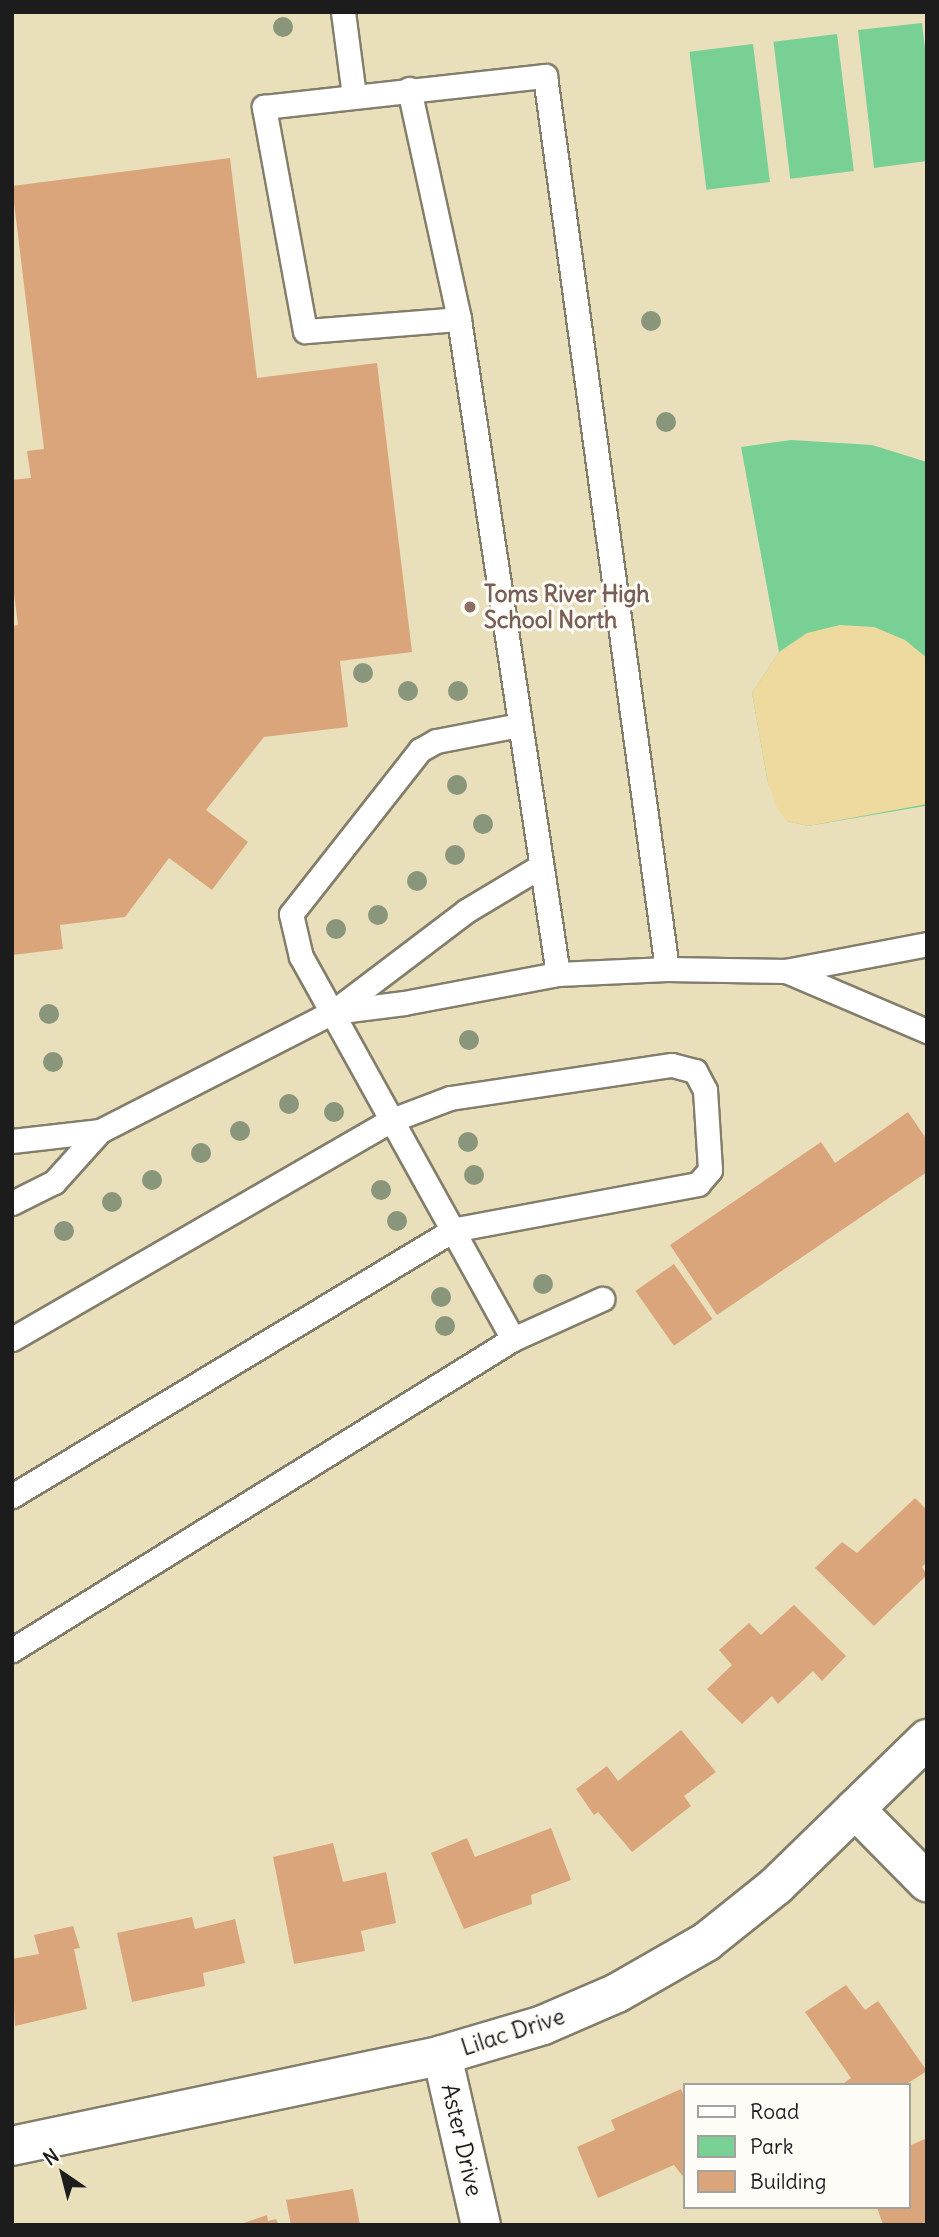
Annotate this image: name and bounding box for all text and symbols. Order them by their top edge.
place label: Toms River High School North [484,580,650,634]
marker: Toms River High School North [462,599,478,615]
street label: Lilac Drive [458,2002,568,2062]
street label: Aster Drive [436,2081,488,2199]
legend [684,2083,911,2209]
text: Road [750,2098,799,2125]
text: Park [750,2133,793,2160]
north arrow [28,2139,98,2209]
text: N [39,2143,63,2170]
text: Building [750,2168,826,2195]

